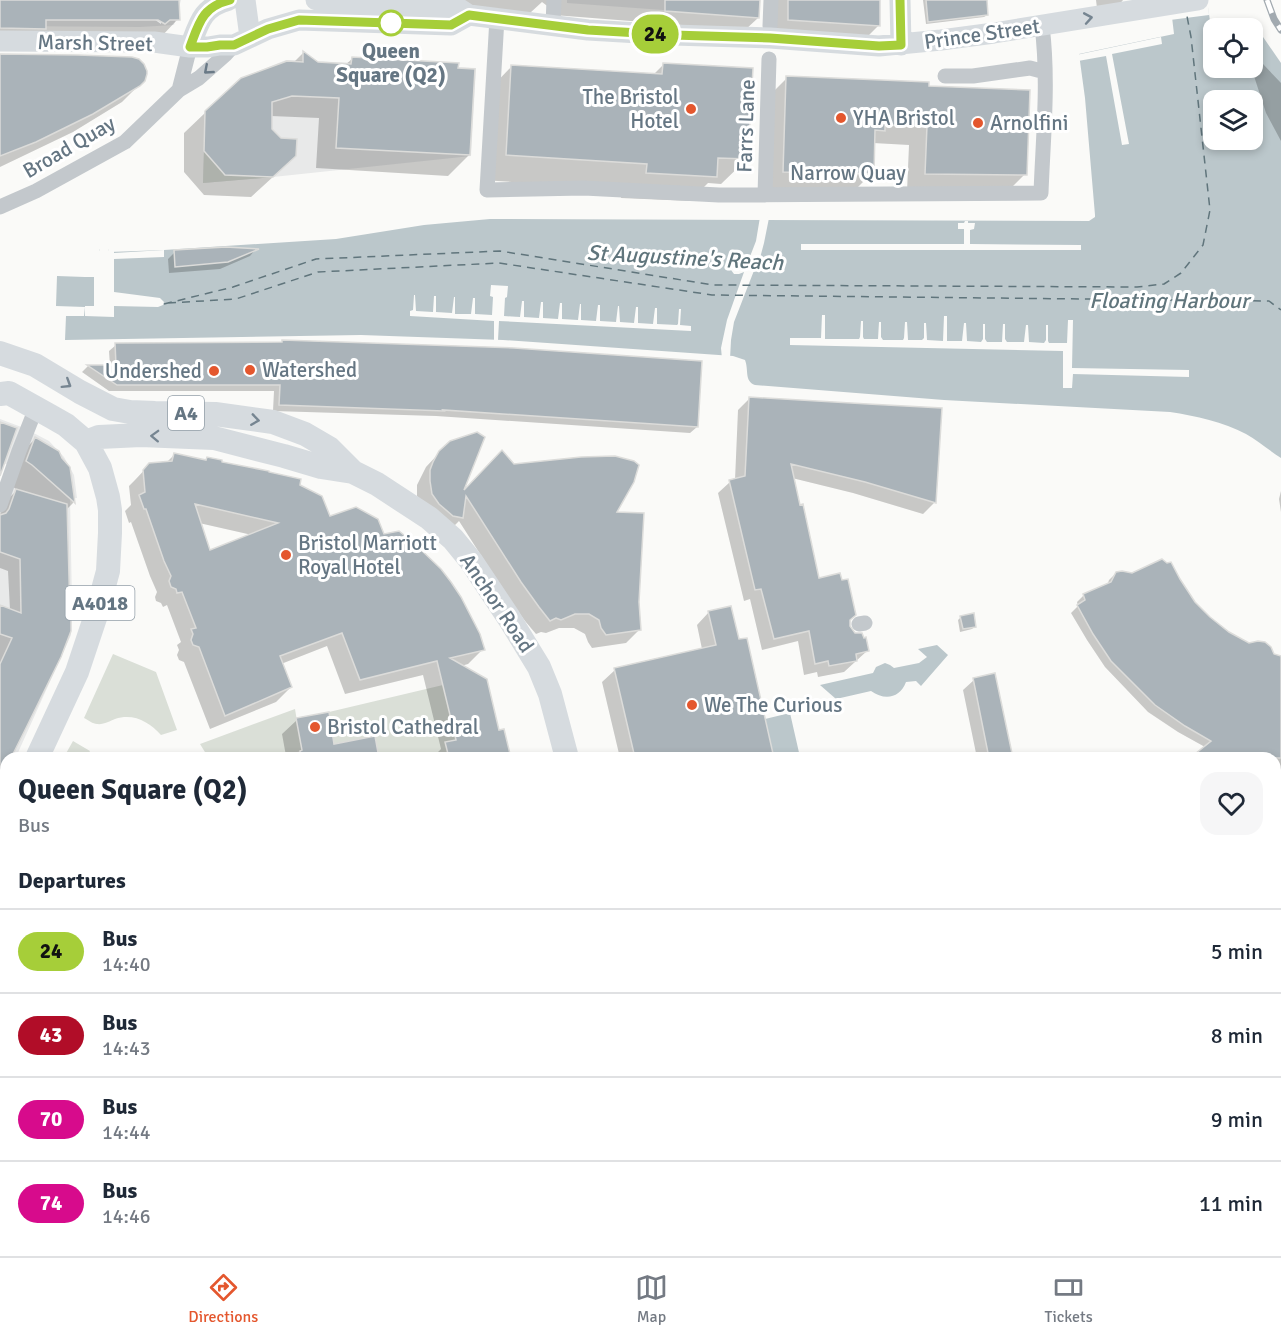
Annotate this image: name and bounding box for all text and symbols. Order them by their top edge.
marker: Queen Square (Q2) [378,10,404,36]
one-way arrow [1084,12,1093,24]
street label: Prince Street [923,13,1041,55]
line badge: 24 [628,15,682,54]
map controls [1203,18,1263,150]
button: locate [1203,18,1263,78]
text: 24 [644,21,666,47]
street label: Marsh Street [37,29,153,57]
place label: Queen Square (Q2) [336,38,446,88]
one-way arrow [204,63,215,74]
street label: Farrs Lane [731,79,761,173]
place label: The Bristol Hotel [582,84,679,134]
button: layers [1203,90,1263,150]
marker: The Bristol Hotel [684,102,698,116]
place label: YHA Bristol [853,105,955,131]
street label: Broad Quay [18,110,120,184]
place label: Arnolfini [990,110,1068,136]
marker: YHA Bristol [834,111,848,125]
marker: Arnolfini [971,116,985,130]
street label: Narrow Quay [790,160,906,186]
water label: St Augustine's Reach [586,239,785,276]
water label: Floating Harbour [1089,287,1252,314]
place label: Watershed [262,357,357,383]
place label: Undershed [105,358,202,384]
marker: Watershed [243,363,257,377]
marker: Undershed [207,364,221,378]
one-way arrow [61,377,72,388]
road number: A4 [168,396,204,430]
one-way arrow [251,413,260,425]
one-way arrow [151,429,160,442]
place label: Bristol Marriott Royal Hotel [298,530,437,580]
marker: Bristol Marriott Royal Hotel [279,548,293,562]
street label: Anchor Road [454,549,540,657]
road number: A4018 [66,586,134,620]
place label: We The Curious [704,692,842,718]
marker: We The Curious [685,698,699,712]
place label: Bristol Cathedral [327,714,479,740]
marker: Bristol Cathedral [308,720,322,734]
button: heart [1200,772,1263,835]
text: Queen Square (Q2) [18,773,247,807]
text: Bus [18,813,50,838]
text: Departures [18,867,126,894]
text: Bus [102,925,137,952]
text: 24 [40,938,62,964]
text: 5 min [1211,938,1263,965]
text: 14:40 [102,952,151,977]
text: Bus [102,1009,137,1036]
text: 43 [40,1022,62,1048]
text: 8 min [1211,1022,1263,1049]
text: 14:43 [102,1036,151,1061]
text: Bus [102,1093,137,1120]
text: 70 [40,1106,62,1132]
text: 9 min [1211,1106,1263,1133]
text: 14:44 [102,1120,151,1145]
text: Bus [102,1177,137,1204]
text: 74 [40,1190,62,1216]
text: 11 min [1199,1190,1263,1217]
text: 14:46 [102,1204,151,1229]
tab: Directions [188,1271,258,1327]
tab: Map [635,1271,668,1327]
tab: Tickets [1045,1271,1093,1327]

